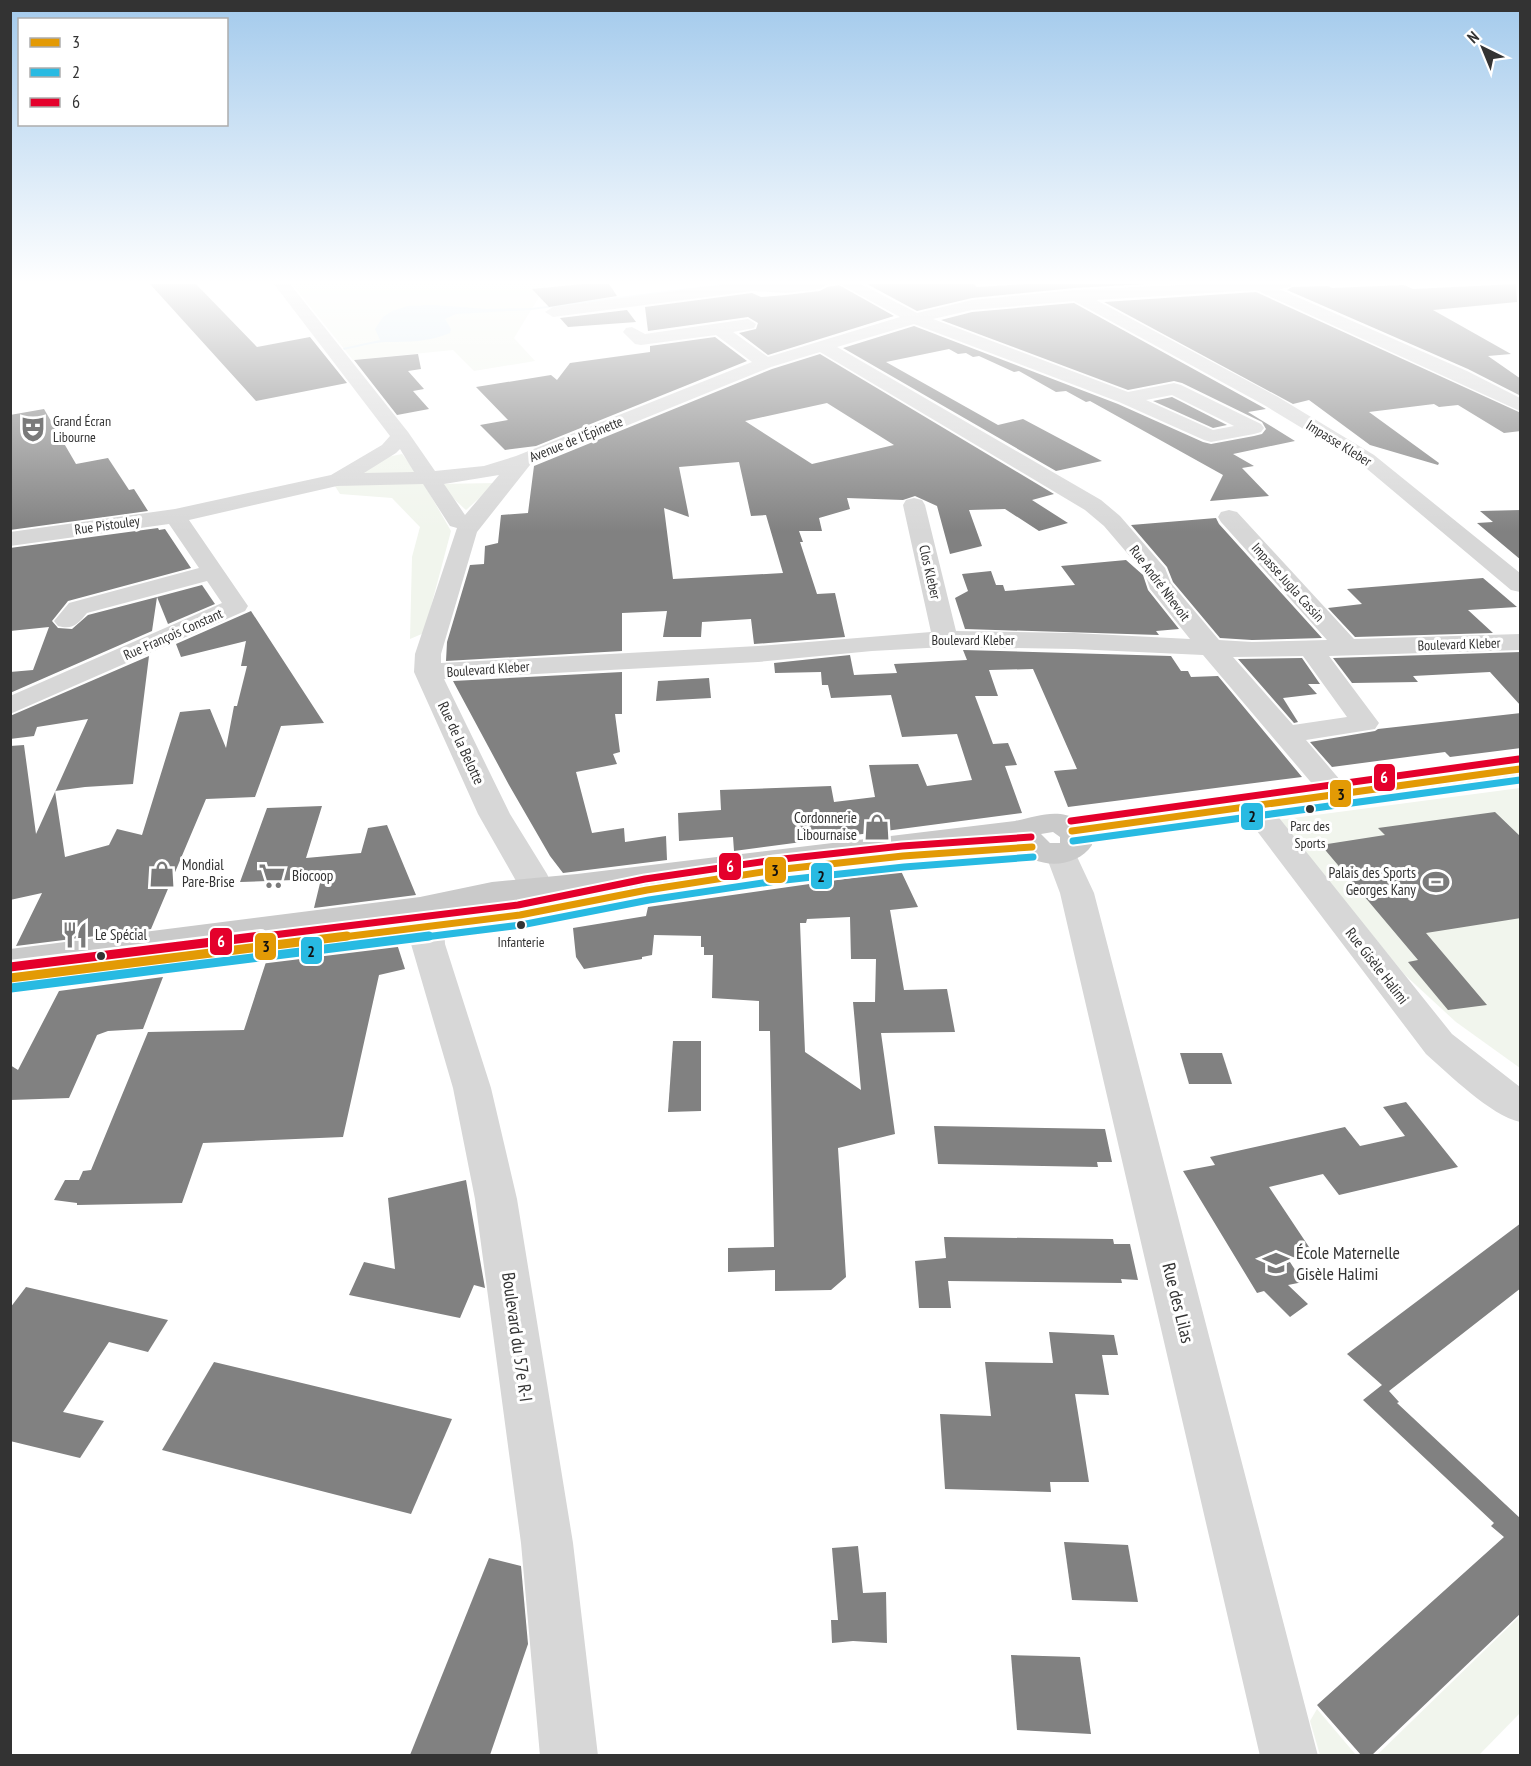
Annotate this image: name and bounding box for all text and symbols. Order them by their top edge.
legend [18,18,228,126]
north arrow [1453,18,1513,78]
text: N [1463,27,1483,47]
text: 3 [72,30,80,53]
text: 2 [72,60,80,83]
text: 6 [72,90,80,113]
place label: Grand Écran Libourne [53,412,111,446]
street label: Avenue de l'Épinette [527,412,626,466]
theatre icon: Grand Écran Libourne [18,414,48,444]
street label: Impasse Kleber [1303,416,1375,470]
street label: Rue Pistouley [73,511,141,538]
street label: Impasse Jugla Cassin [1248,539,1328,625]
street label: Rue André Nhevoit [1126,542,1194,625]
street label: Clos Kleber [915,543,945,601]
street label: Rue François Constant [121,604,226,664]
street label: Boulevard Kleber [931,631,1015,649]
street label: Boulevard Kleber [1417,634,1501,654]
street label: Boulevard Kleber [446,657,530,681]
street label: Rue de la Belotte [434,698,489,787]
line badge: 6 [1373,763,1396,792]
text: 6 [1380,767,1388,787]
line badge: 3 [1329,779,1352,808]
text: 3 [1337,784,1345,804]
line badge: 2 [1240,802,1264,831]
marker: Parc des Sports [1304,803,1316,815]
text: 2 [1248,806,1256,826]
place label: Cordonnerie Libournaise [794,808,857,844]
shop icon: Cordonnerie Libournaise [862,812,892,842]
place label: Parc des Sports [1290,817,1330,852]
line badge: 6 [718,852,742,881]
place label: Mondial Pare-Brise [182,855,235,891]
text: 6 [726,856,734,876]
line badge: 3 [764,856,787,884]
shop icon: Mondial Pare-Brise [147,859,177,889]
text: 3 [771,860,779,880]
supermarket icon: Biocoop [257,861,287,891]
line badge: 2 [810,862,833,890]
place label: Palais des Sports Georges Kany [1329,863,1416,899]
place label: Biocoop [292,866,333,885]
text: 2 [817,866,825,886]
sports icon: Palais des Sports Georges Kany [1421,867,1451,897]
marker: Infanterie [515,919,527,931]
restaurant icon: Le Spécial [60,920,90,950]
street label: Rue Gisèle Halimi [1342,924,1413,1008]
place label: Le Spécial [95,925,148,944]
line badge: 6 [209,927,233,956]
text: 6 [217,931,225,951]
line badge: 3 [254,932,277,961]
place label: Infanterie [498,933,545,951]
text: 3 [262,936,270,956]
line badge: 2 [300,936,323,965]
text: 2 [307,941,315,961]
unlabelled marker [95,950,107,962]
place label: École Maternelle Gisèle Halimi [1296,1241,1400,1285]
school or university icon: École Maternelle Gisèle Halimi [1261,1248,1291,1278]
street label: Rue des Lilas [1157,1260,1200,1345]
street label: Boulevard du 57e R-I [497,1271,538,1403]

